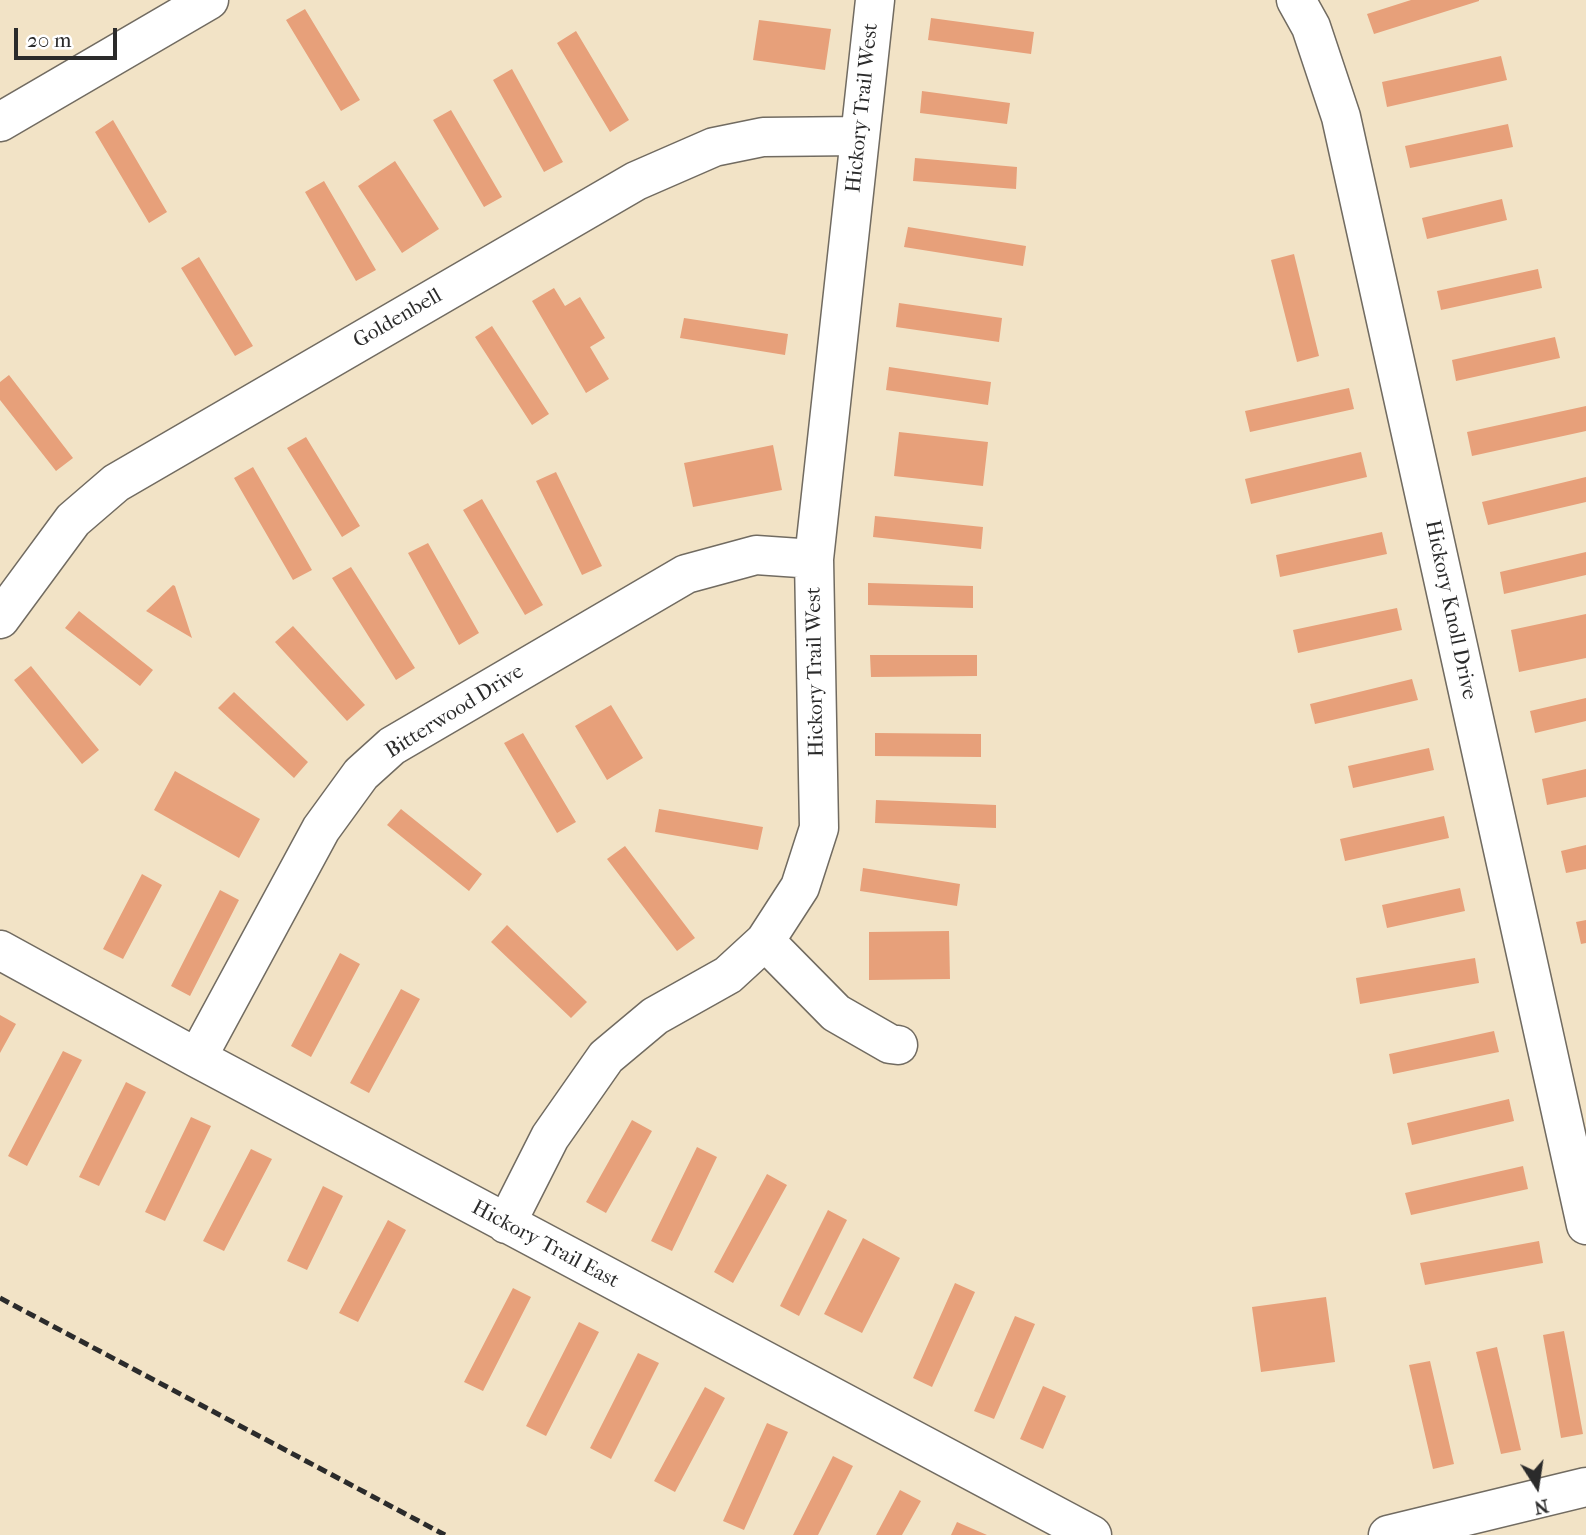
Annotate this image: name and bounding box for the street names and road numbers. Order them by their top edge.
street label: Hickory Trail West [842,22,884,194]
street label: Goldenbell [349,284,447,354]
street label: Hickory Knoll Drive [1419,518,1481,702]
street label: Hickory Trail West [802,587,830,757]
street label: Bitterwood Drive [381,659,529,765]
street label: Hickory Trail East [467,1196,623,1294]

